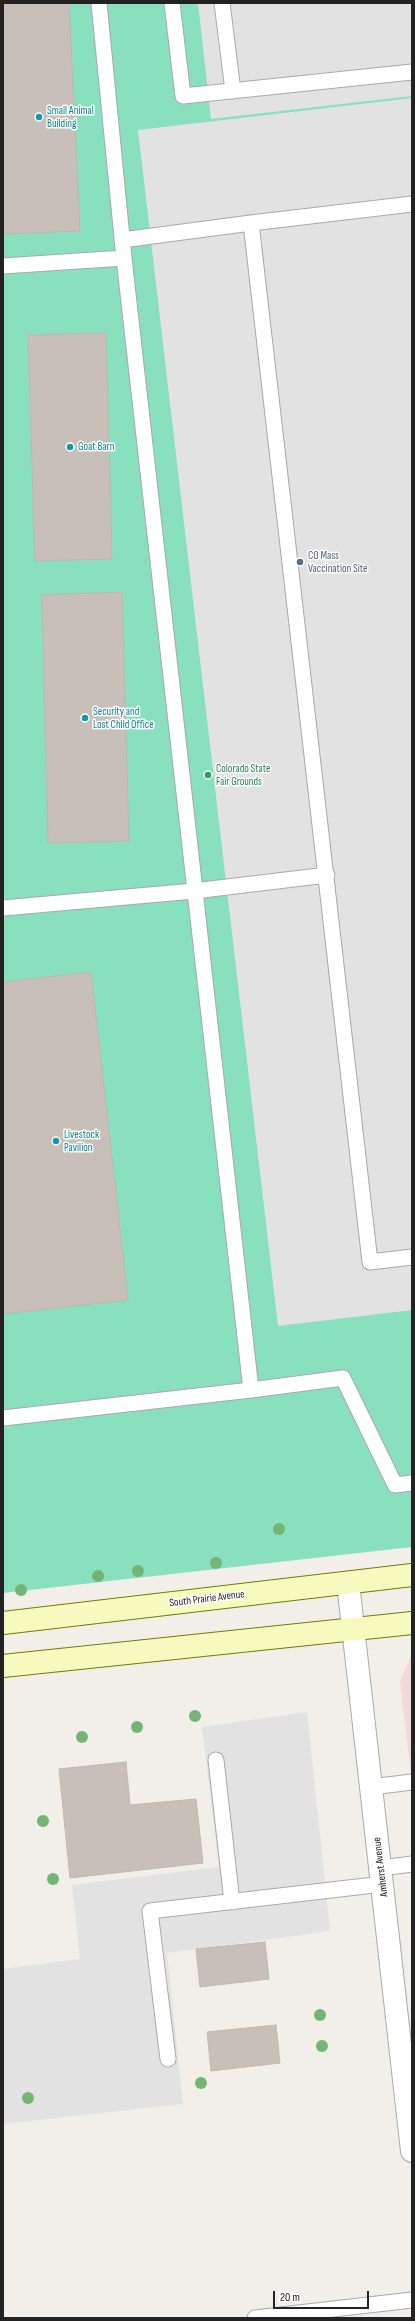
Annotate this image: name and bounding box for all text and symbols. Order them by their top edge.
place label: Small Animal Building [47,104,94,130]
marker: Small Animal Building [34,112,44,122]
place label: Goat Barn [78,440,114,454]
marker: Goat Barn [65,442,75,452]
place label: CO Mass Vaccination Site [308,549,367,575]
marker: CO Mass Vaccination Site [295,557,305,567]
place label: Security and Lost Child Office [93,705,154,731]
marker: Security and Lost Child Office [80,713,90,723]
place label: Colorado State Fair Grounds [216,762,270,788]
marker: Colorado State Fair Grounds [203,770,213,780]
place label: Livestock Pavilion [64,1128,99,1154]
marker: Livestock Pavilion [51,1136,61,1146]
street label: South Prairie Avenue [169,1588,245,1610]
street label: Amherst Avenue [371,1836,391,1898]
scale bar [275,2283,371,2309]
text: 20 m [280,2290,300,2305]

